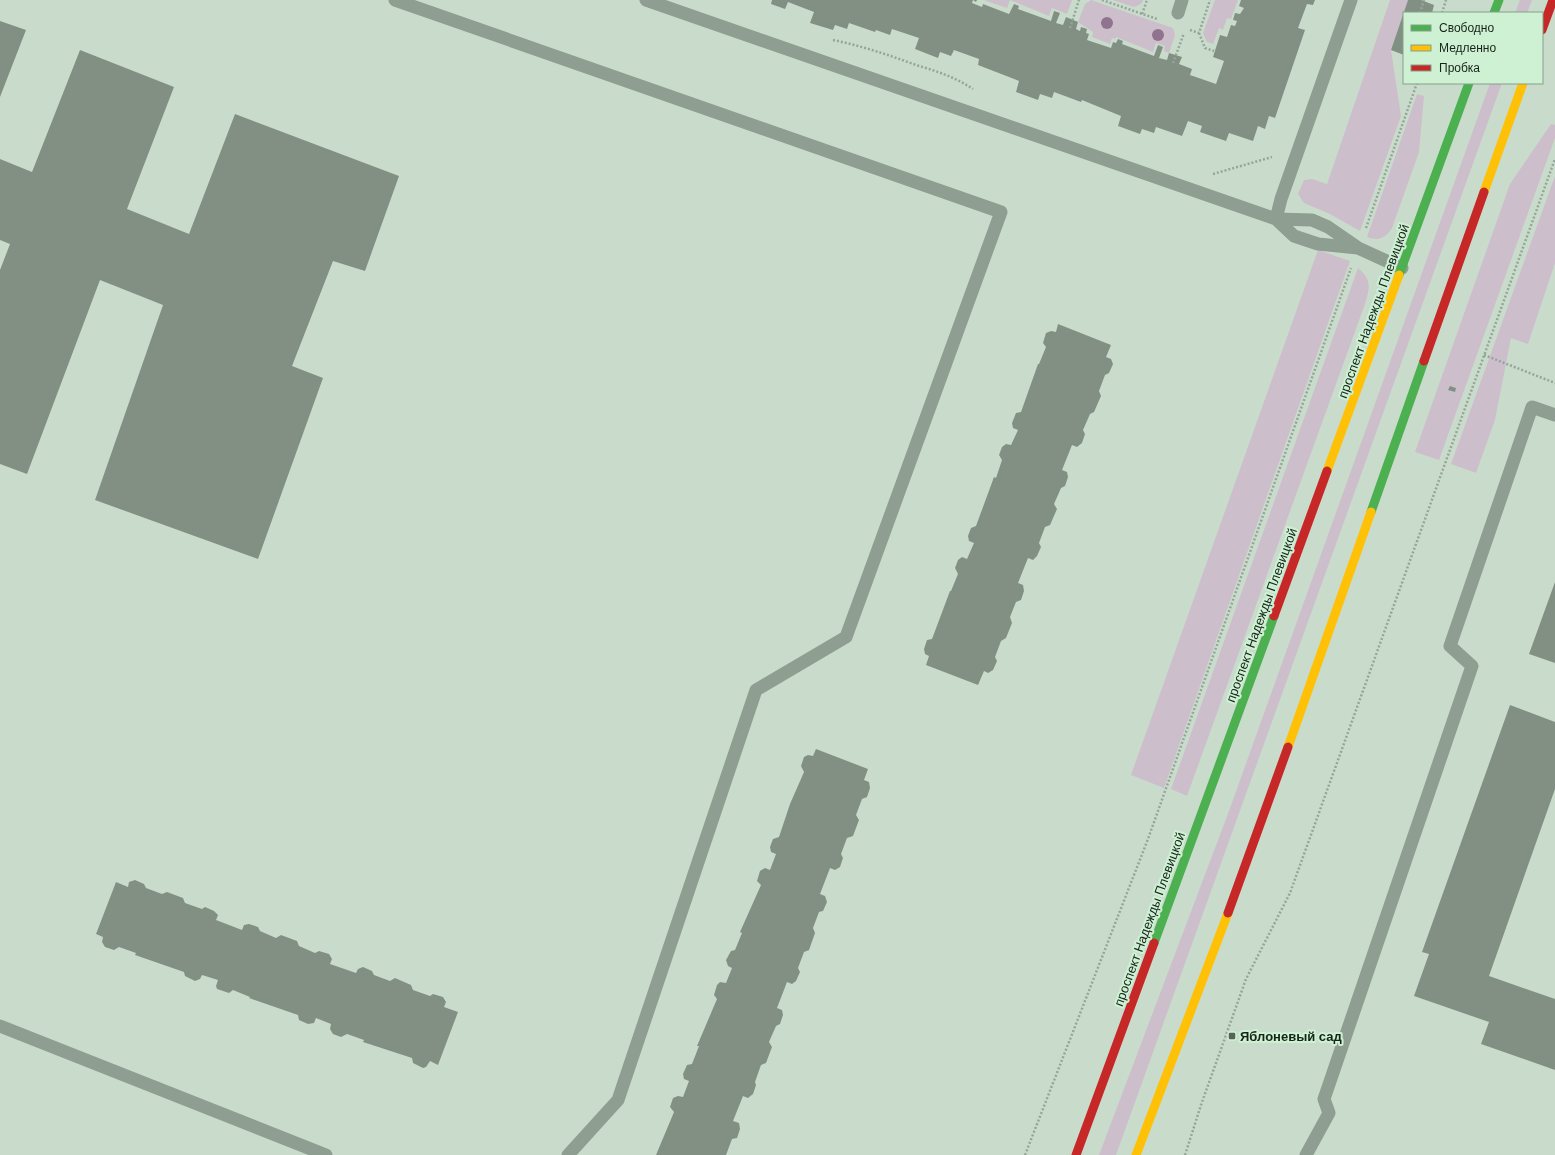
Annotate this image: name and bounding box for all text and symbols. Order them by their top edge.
legend [1403,12,1543,84]
text: Свободно [1439,21,1494,35]
text: Медленно [1439,41,1496,55]
text: Пробка [1439,61,1480,75]
street label: проспект Надежды Плевицкой [1335,222,1412,400]
street label: проспект Надежды Плевицкой [1223,526,1300,704]
street label: проспект Надежды Плевицкой [1111,830,1188,1008]
place label: Яблоневый сад [1240,1029,1342,1044]
marker: Яблоневый сад [1227,1031,1237,1041]

